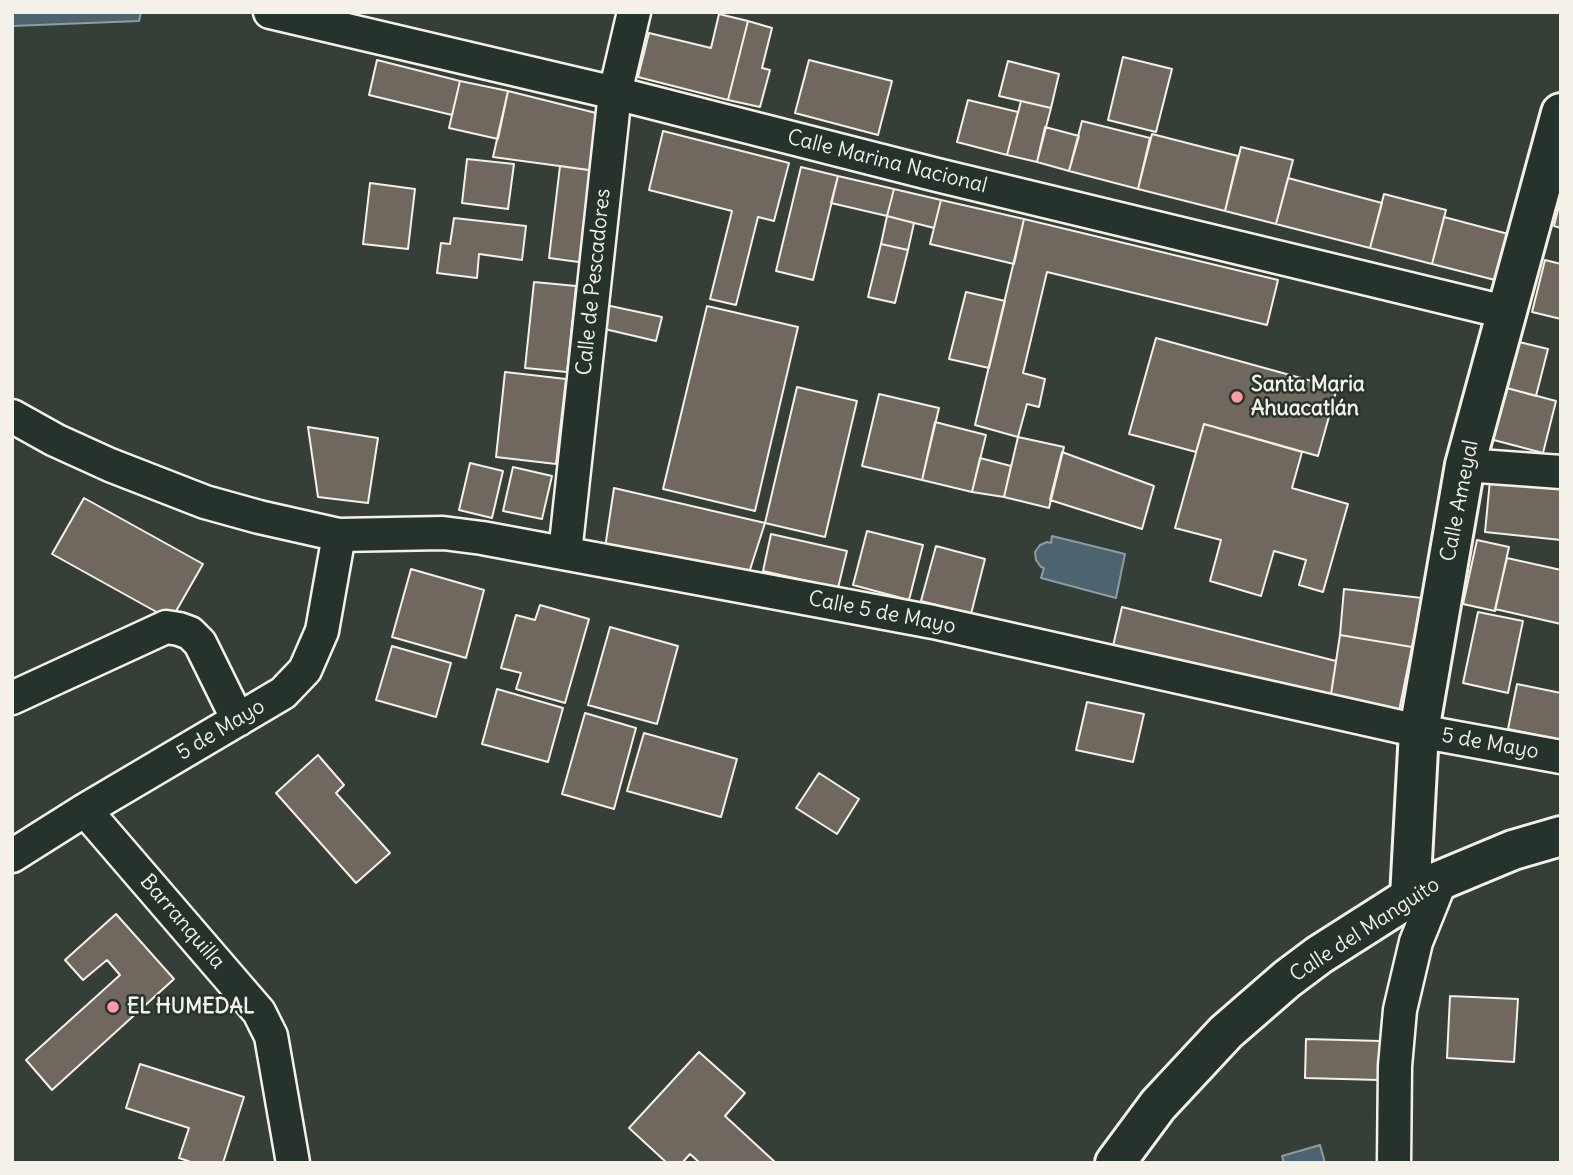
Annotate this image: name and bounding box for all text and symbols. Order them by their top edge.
street label: Calle Marina Nacional [785,125,989,199]
street label: Calle de Pescadores [572,187,616,377]
place label: Santa Maria Ahuacatlán [1251,372,1365,422]
marker: Santa Maria Ahuacatlán [1229,389,1245,405]
street label: Calle Ameyal [1436,438,1484,564]
street label: Calle 5 de Mayo [806,586,958,640]
street label: 5 de Mayo [172,694,270,766]
street label: 5 de Mayo [1439,723,1541,765]
street label: Barranquilla [134,870,230,974]
street label: Calle del Manguito [1285,872,1445,988]
place label: EL HUMEDAL [127,994,254,1020]
marker: EL HUMEDAL [105,999,121,1015]

